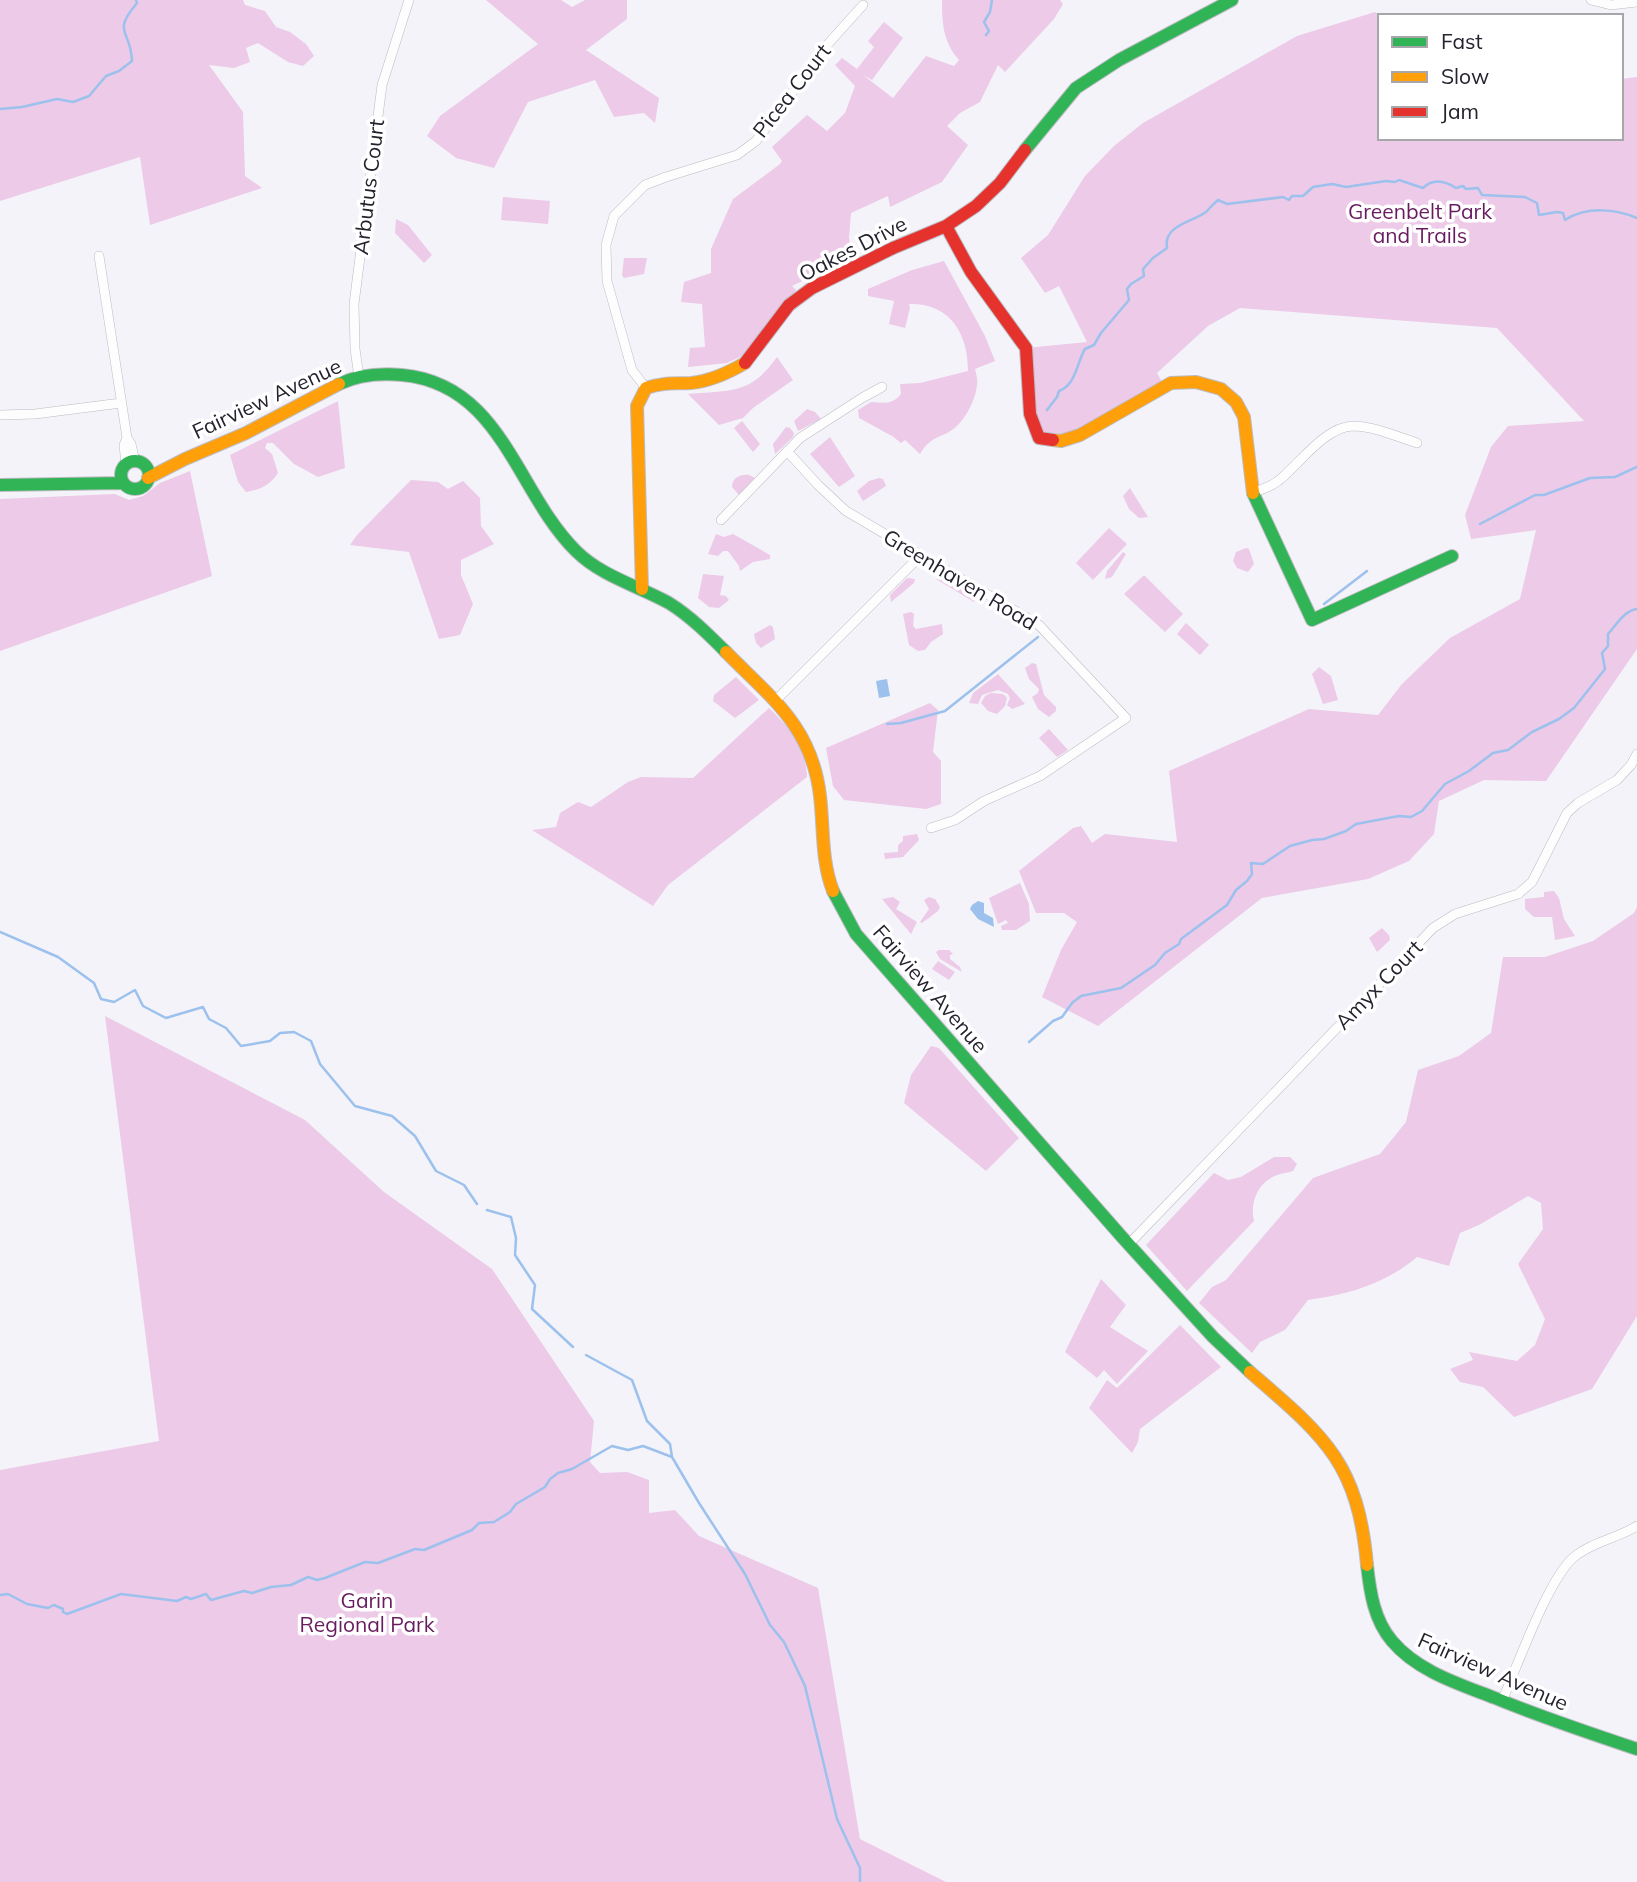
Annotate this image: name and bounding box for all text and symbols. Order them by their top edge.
legend [1378,14,1623,140]
text: Fast [1441,28,1483,54]
street label: Picea Court [747,38,836,142]
text: Slow [1441,63,1489,89]
text: Jam [1441,98,1479,124]
street label: Arbutus Court [347,118,389,256]
park label: Greenbelt Park and Trails [1348,198,1492,248]
street label: Oakes Drive [794,210,911,286]
street label: Fairview Avenue [188,352,345,444]
street label: Greenhaven Road [879,523,1042,635]
street label: Fairview Avenue [868,919,994,1058]
street label: Amyx Court [1329,934,1427,1035]
park label: Garin Regional Park [300,1587,435,1637]
street label: Fairview Avenue [1414,1626,1572,1716]

